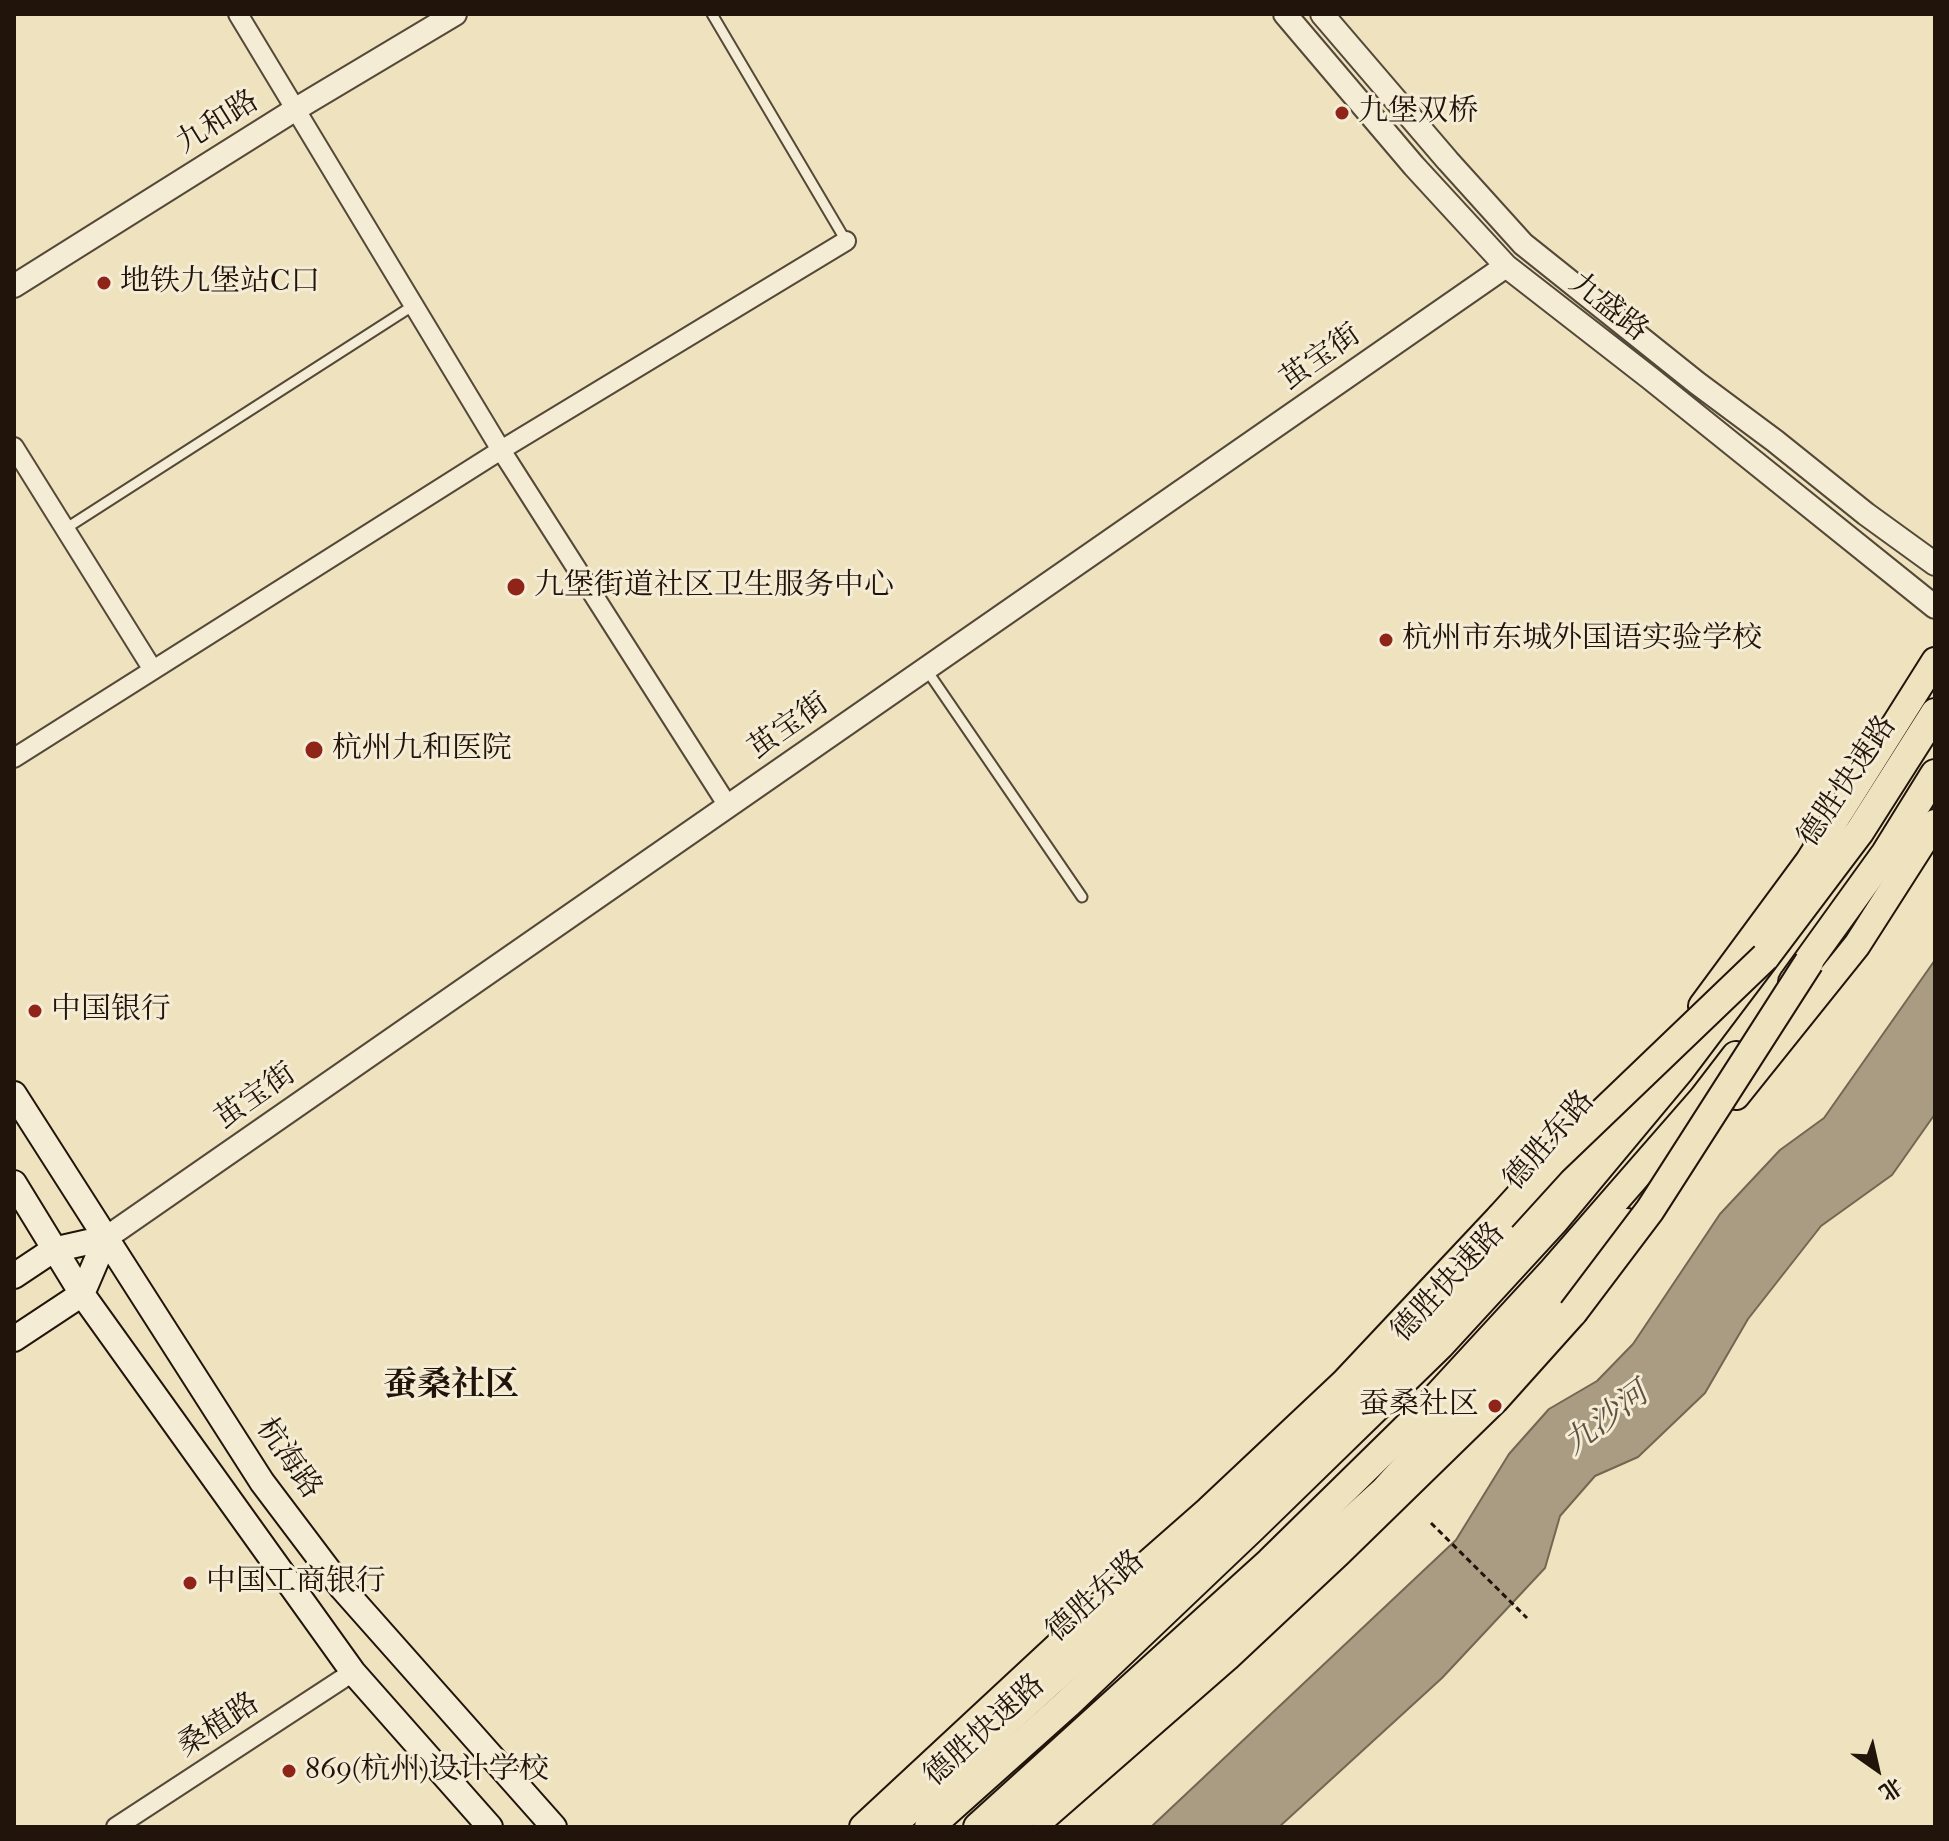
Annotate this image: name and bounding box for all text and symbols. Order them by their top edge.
street label: 九和路 [170,84,266,162]
place label: 九堡双桥 [1358,95,1478,131]
marker: 九堡双桥 [1333,104,1351,122]
place label: 地铁九堡站C口 [120,265,320,301]
street label: 九盛路 [1561,266,1655,350]
marker: 地铁九堡站C口 [95,274,113,292]
street label: 茧宝街 [1274,317,1368,399]
place label: 九堡街道社区卫生服务中心 [534,569,894,605]
marker: 九堡街道社区卫生服务中心 [505,576,527,598]
place label: 杭州市东城外国语实验学校 [1402,622,1762,658]
marker: 杭州市东城外国语实验学校 [1377,631,1395,649]
street label: 茧宝街 [742,686,836,768]
street label: 德胜快速路 [1791,710,1905,854]
place label: 杭州九和医院 [332,732,512,768]
marker: 杭州九和医院 [303,739,325,761]
place label: 中国银行 [51,993,171,1029]
marker: 中国银行 [26,1002,44,1020]
street label: 茧宝街 [209,1056,303,1138]
street label: 德胜东路 [1497,1084,1603,1198]
street label: 德胜快速路 [1385,1216,1513,1350]
district label: 蚕桑社区 [383,1367,519,1407]
water label: 九沙河 [1557,1376,1657,1464]
place label: 蚕桑社区 [1359,1388,1479,1424]
marker: 蚕桑社区 [1486,1397,1504,1415]
street label: 杭海路 [247,1412,329,1506]
street label: 德胜东路 [1039,1543,1153,1651]
place label: 中国工商银行 [206,1565,386,1601]
marker: 中国工商银行 [181,1574,199,1592]
street label: 德胜快速路 [917,1667,1053,1795]
street label: 桑植路 [171,1686,267,1766]
north arrow [1837,1729,1917,1809]
place label: 869(杭州)设计学校 [305,1753,549,1789]
marker: 869(杭州)设计学校 [280,1762,298,1780]
text: 北 [1874,1772,1907,1806]

